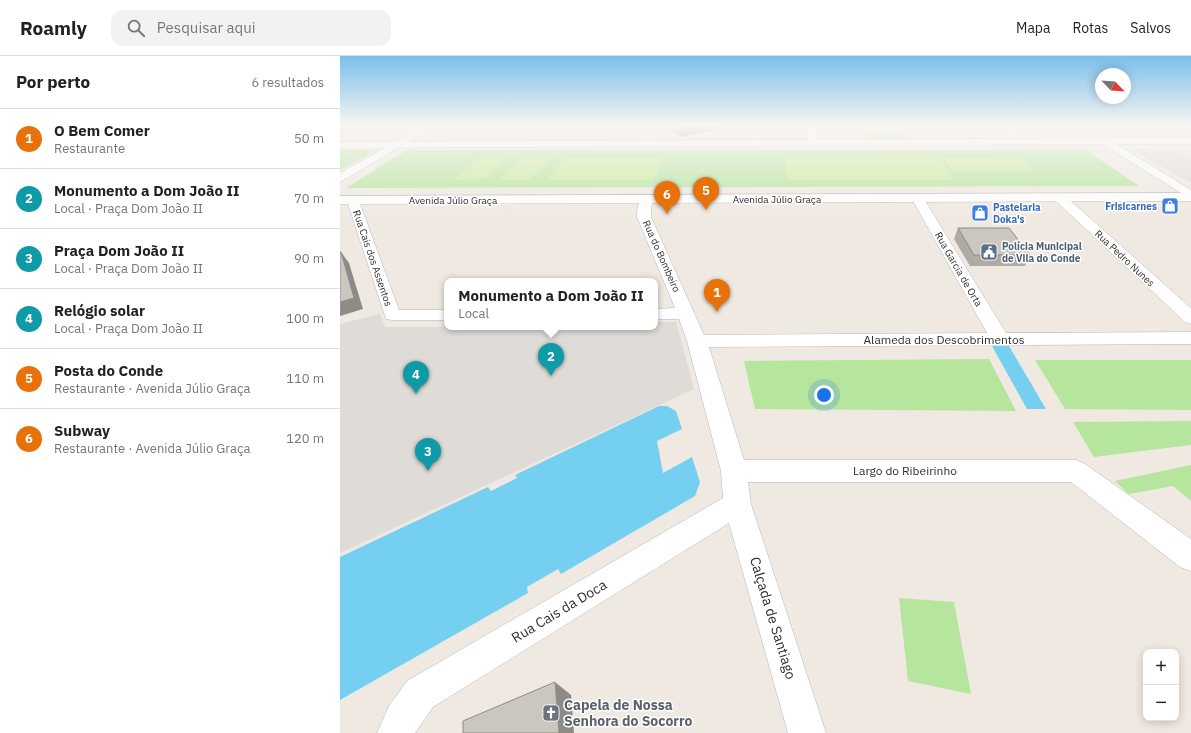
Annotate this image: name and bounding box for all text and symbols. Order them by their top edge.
search box [111,10,391,46]
text: Roamly [20,16,87,40]
icon: search [125,17,147,39]
text: Pesquisar aqui [157,18,255,37]
text: Mapa [1016,19,1050,37]
text: Rotas [1072,19,1108,37]
text: Salvos [1130,19,1171,37]
north arrow [1095,68,1131,104]
text: Por perto [16,71,90,93]
text: 6 resultados [251,74,324,91]
text: O Bem Comer [54,121,150,140]
text: 1 [25,130,33,147]
text: 50 m [294,130,324,147]
text: Restaurante [54,140,125,157]
pin: 5 [693,177,719,210]
text: Monumento a Dom João II [54,181,239,200]
pin: 6 [654,181,680,214]
text: 2 [25,190,33,207]
text: 70 m [294,190,324,207]
street label: Avenida Júlio Graça [733,193,822,206]
street label: Avenida Júlio Graça [409,194,498,207]
shop icon: Frisicarnes [1160,196,1180,216]
text: Local · Praça Dom João II [54,200,203,217]
place label: Frisicarnes [1105,200,1157,213]
place label: Pastelaria Doka's [993,201,1041,226]
shop icon: Pastelaria Doka's [970,203,990,223]
street label: Rua Cais dos Assentos [350,208,395,308]
street label: Rua do Bombeiro [640,218,683,295]
street label: Rua Pedro Nunes [1092,227,1157,290]
street label: Rua Garcia de Orta [932,230,986,310]
place label: Polícia Municipal de Vila do Conde [1002,240,1082,265]
text: Praça Dom João II [54,241,184,260]
public building icon: Polícia Municipal de Vila do Conde [979,242,999,262]
text: 3 [25,250,33,267]
text: 90 m [294,250,324,267]
text: Local · Praça Dom João II [54,260,203,277]
popup [444,278,658,330]
pin: 1 [704,279,730,312]
text: Monumento a Dom João II [458,286,644,305]
text: Relógio solar [54,301,145,320]
text: Local [458,305,489,322]
text: 4 [25,310,33,327]
text: 100 m [286,310,324,327]
text: Local · Praça Dom João II [54,320,203,337]
street label: Alameda dos Descobrimentos [863,332,1025,347]
pin: 2 [538,343,564,376]
text: Posta do Conde [54,361,163,380]
pin: 4 [403,361,429,394]
text: 5 [25,370,33,387]
text: 110 m [286,370,324,387]
text: Restaurante · Avenida Júlio Graça [54,380,250,397]
your location [814,385,834,405]
text: Subway [54,421,110,440]
text: 6 [25,430,33,447]
text: 120 m [286,430,324,447]
pin: 3 [415,438,441,471]
text: Restaurante · Avenida Júlio Graça [54,440,250,457]
street label: Largo do Ribeirinho [853,463,957,478]
street label: Calçada de Santiago [746,555,800,682]
street label: Rua Cais da Doca [508,575,610,647]
map controls [1143,649,1179,721]
button: + [1143,649,1179,685]
button: − [1143,685,1179,721]
place label: Capela de Nossa Senhora do Socorro [564,696,693,730]
church icon: Capela de Nossa Senhora do Socorro [541,703,561,723]

